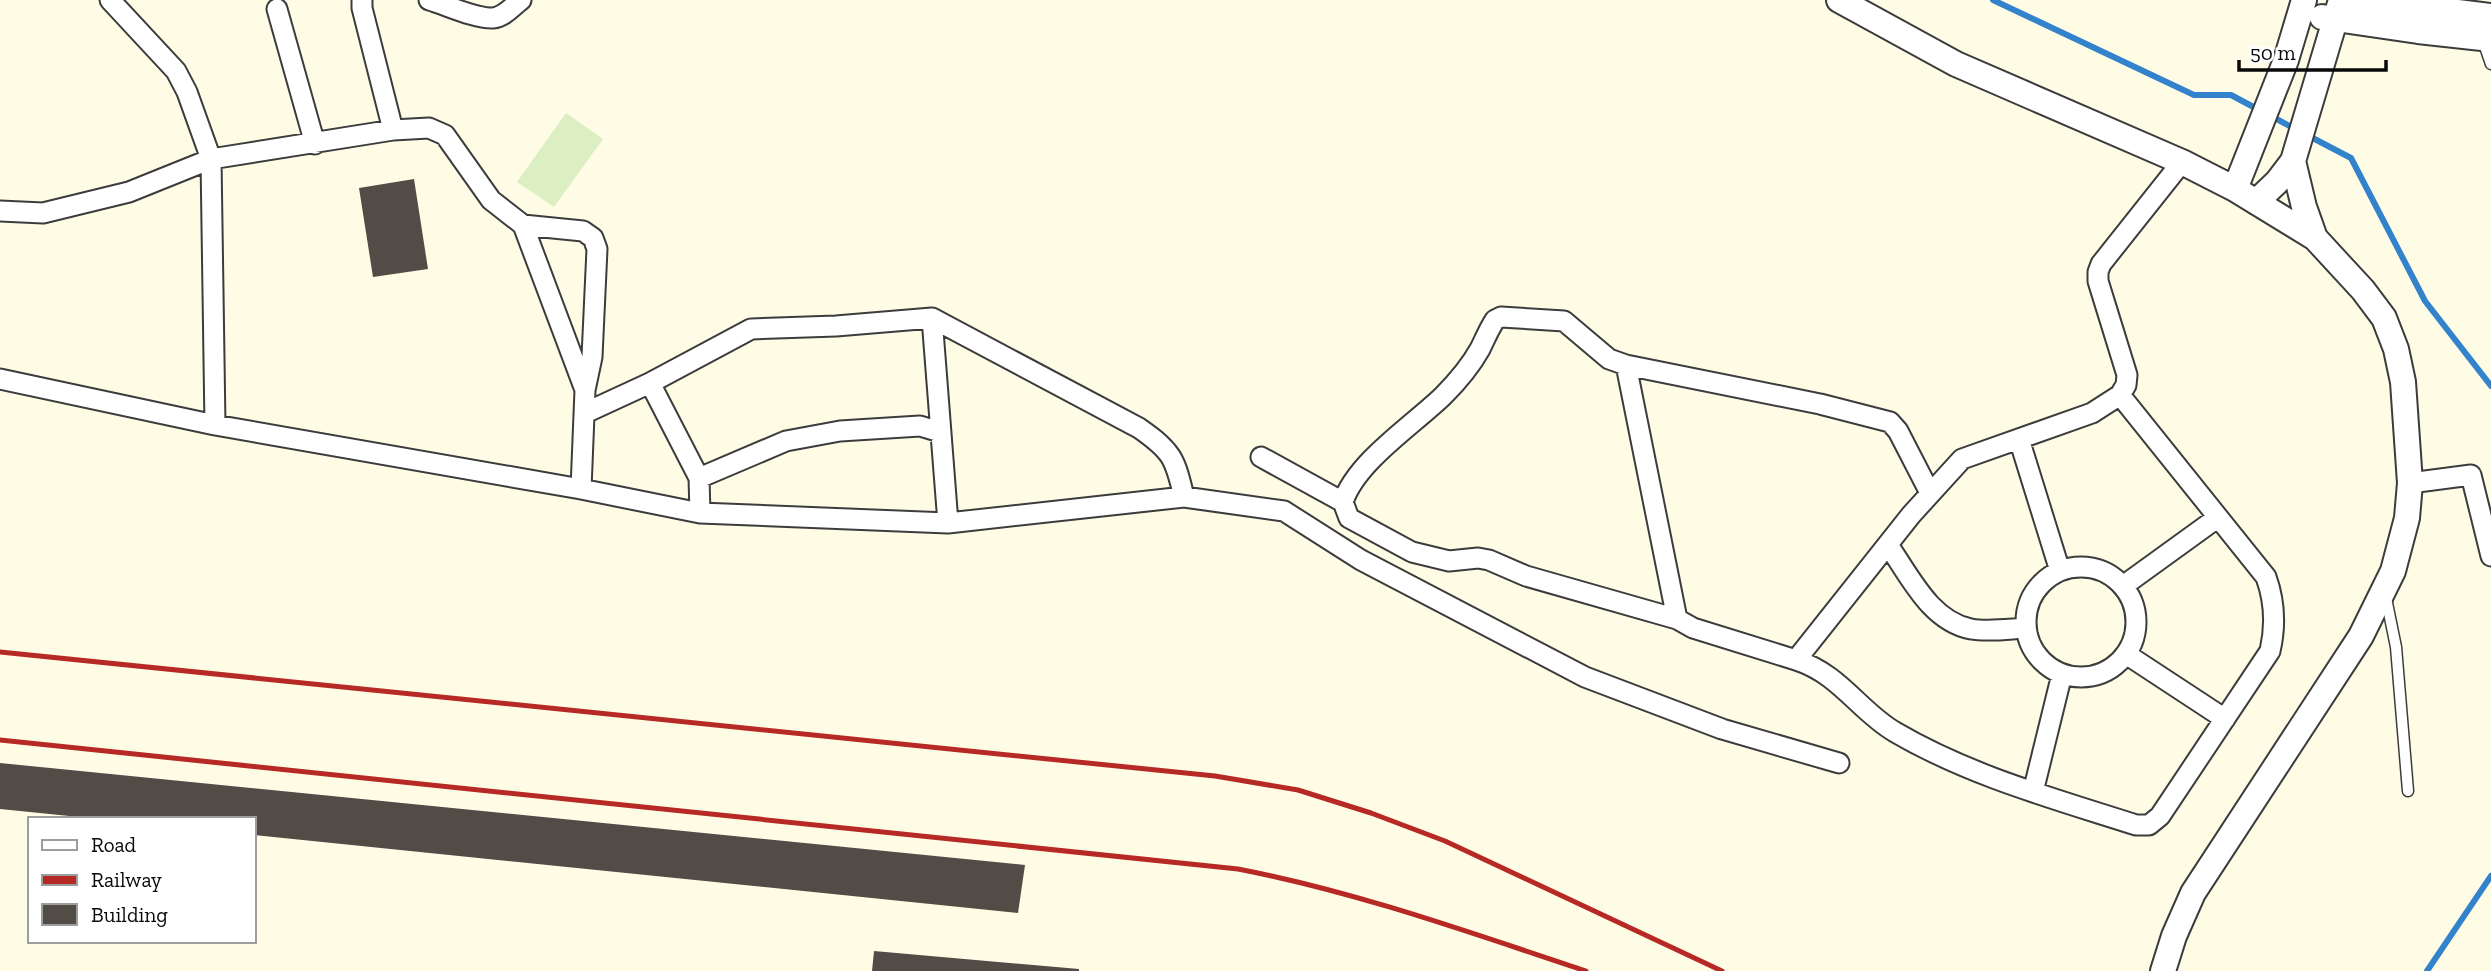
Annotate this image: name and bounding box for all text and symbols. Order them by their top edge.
scale bar [2239,28,2386,72]
text: 50 m [2250,40,2296,65]
legend [28,817,256,943]
text: Road [91,832,137,857]
text: Railway [91,867,162,892]
text: Building [91,902,168,927]

